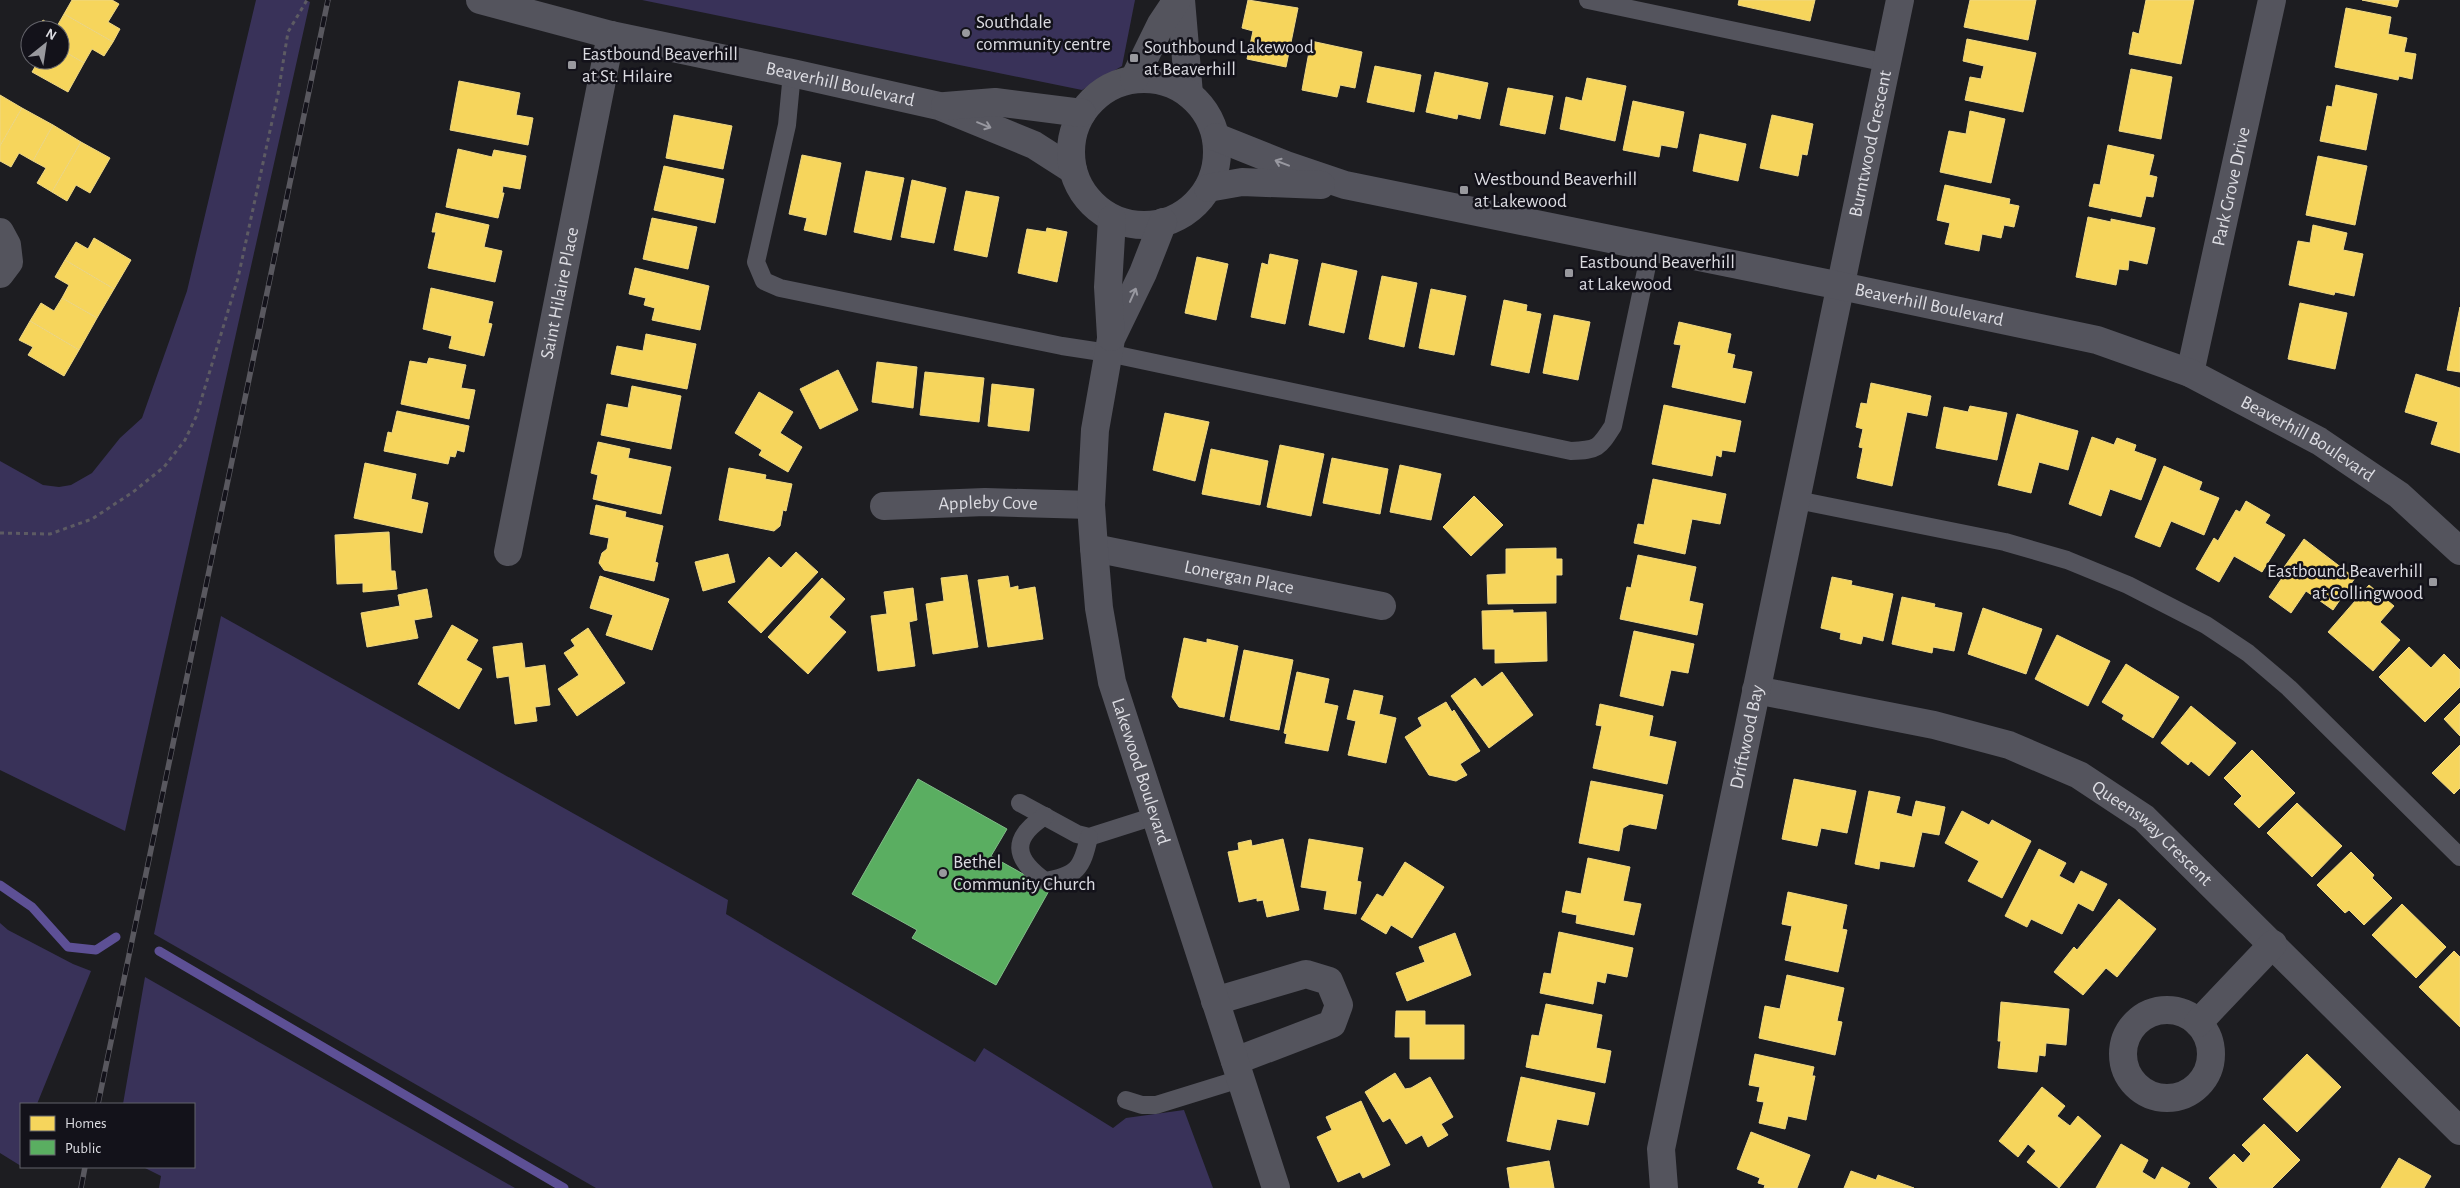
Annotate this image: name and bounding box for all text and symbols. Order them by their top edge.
place label: Southdale community centre [976,13,1111,54]
north arrow [20,20,70,70]
text: N [43,26,59,43]
marker: Southdale community centre [960,27,972,39]
place label: Southbound Lakewood at Beaverhill [1144,38,1314,79]
place label: Eastbound Beaverhill at St. Hilaire [582,45,738,86]
marker: Southbound Lakewood at Beaverhill [1128,52,1140,64]
street label: Beaverhill Boulevard [764,58,917,110]
marker: Eastbound Beaverhill at St. Hilaire [566,59,578,71]
street label: Burntwood Crescent [1846,69,1895,219]
one-way arrow [976,121,991,130]
street label: Park Grove Drive [2209,125,2253,248]
one-way arrow [1275,158,1291,167]
place label: Westbound Beaverhill at Lakewood [1474,170,1637,211]
marker: Westbound Beaverhill at Lakewood [1458,184,1470,196]
street label: Saint Hilaire Place [537,225,582,361]
place label: Eastbound Beaverhill at Lakewood [1579,253,1735,294]
marker: Eastbound Beaverhill at Lakewood [1563,267,1575,279]
street label: Beaverhill Boulevard [1853,280,2006,330]
one-way arrow [1128,288,1138,303]
street label: Beaverhill Boulevard [2238,392,2378,485]
street label: Appleby Cove [938,492,1038,513]
street label: Lonergan Place [1183,557,1296,598]
place label: Eastbound Beaverhill at Collingwood [2267,562,2423,603]
marker: Eastbound Beaverhill at Collingwood [2427,576,2439,588]
street label: Driftwood Bay [1727,683,1767,791]
street label: Lakewood Boulevard [1108,696,1174,847]
street label: Queensway Crescent [2089,777,2216,889]
place label: Bethel Community Church [953,853,1096,894]
marker: Bethel Community Church [937,867,949,879]
legend [20,1103,195,1168]
text: Homes [65,1116,107,1131]
text: Public [65,1141,101,1156]

